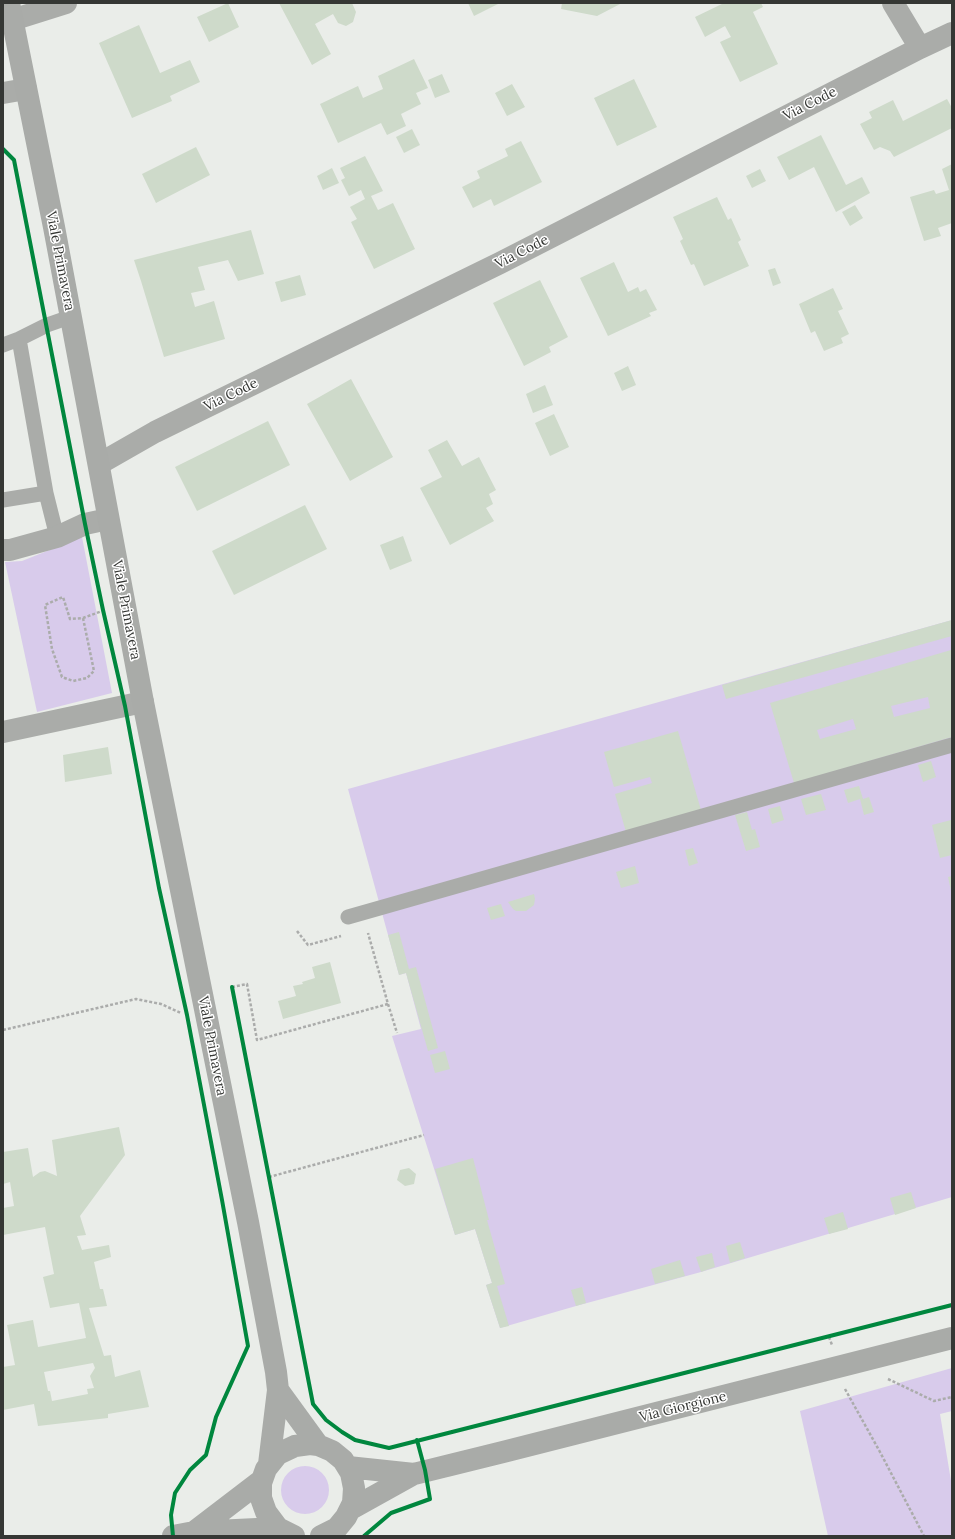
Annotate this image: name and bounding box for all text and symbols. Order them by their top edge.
street label: Via Code [780,83,840,125]
street label: Viale Primavera [42,210,78,312]
street label: Via Code [492,231,552,273]
street label: Via Code [201,375,261,415]
street label: Viale Primavera [108,559,144,661]
street label: Viale Primavera [194,995,230,1097]
street label: Via Giorgione [638,1388,728,1426]

